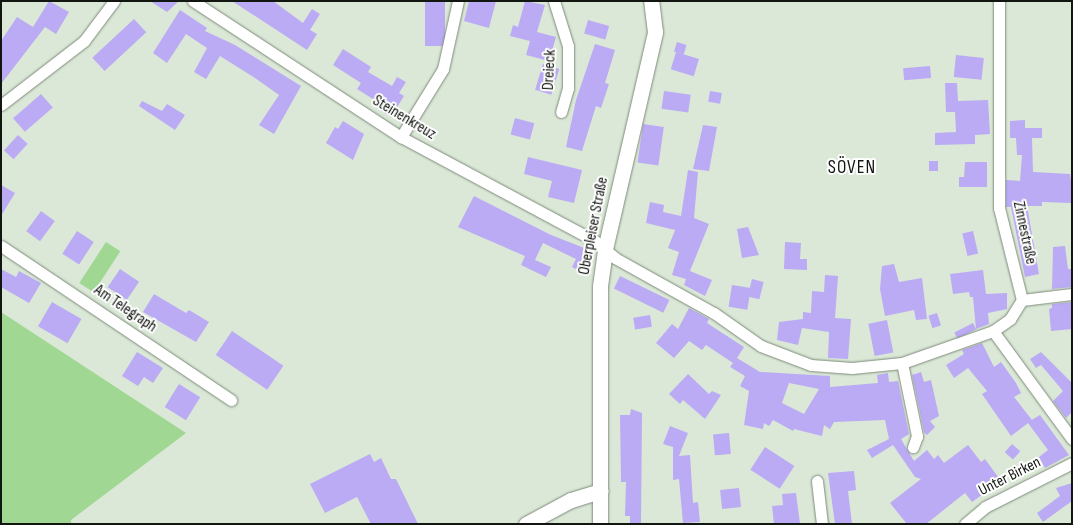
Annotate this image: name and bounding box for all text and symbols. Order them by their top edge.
street label: Dreieck [539,49,561,91]
street label: Steinenkreuz [369,92,439,144]
district label: SÖVEN [827,157,877,179]
street label: Oberpleiser Straße [575,175,613,277]
street label: Zinnestraße [1008,200,1040,266]
street label: Am Telegraph [90,281,160,337]
street label: Unter Birken [976,453,1044,501]

